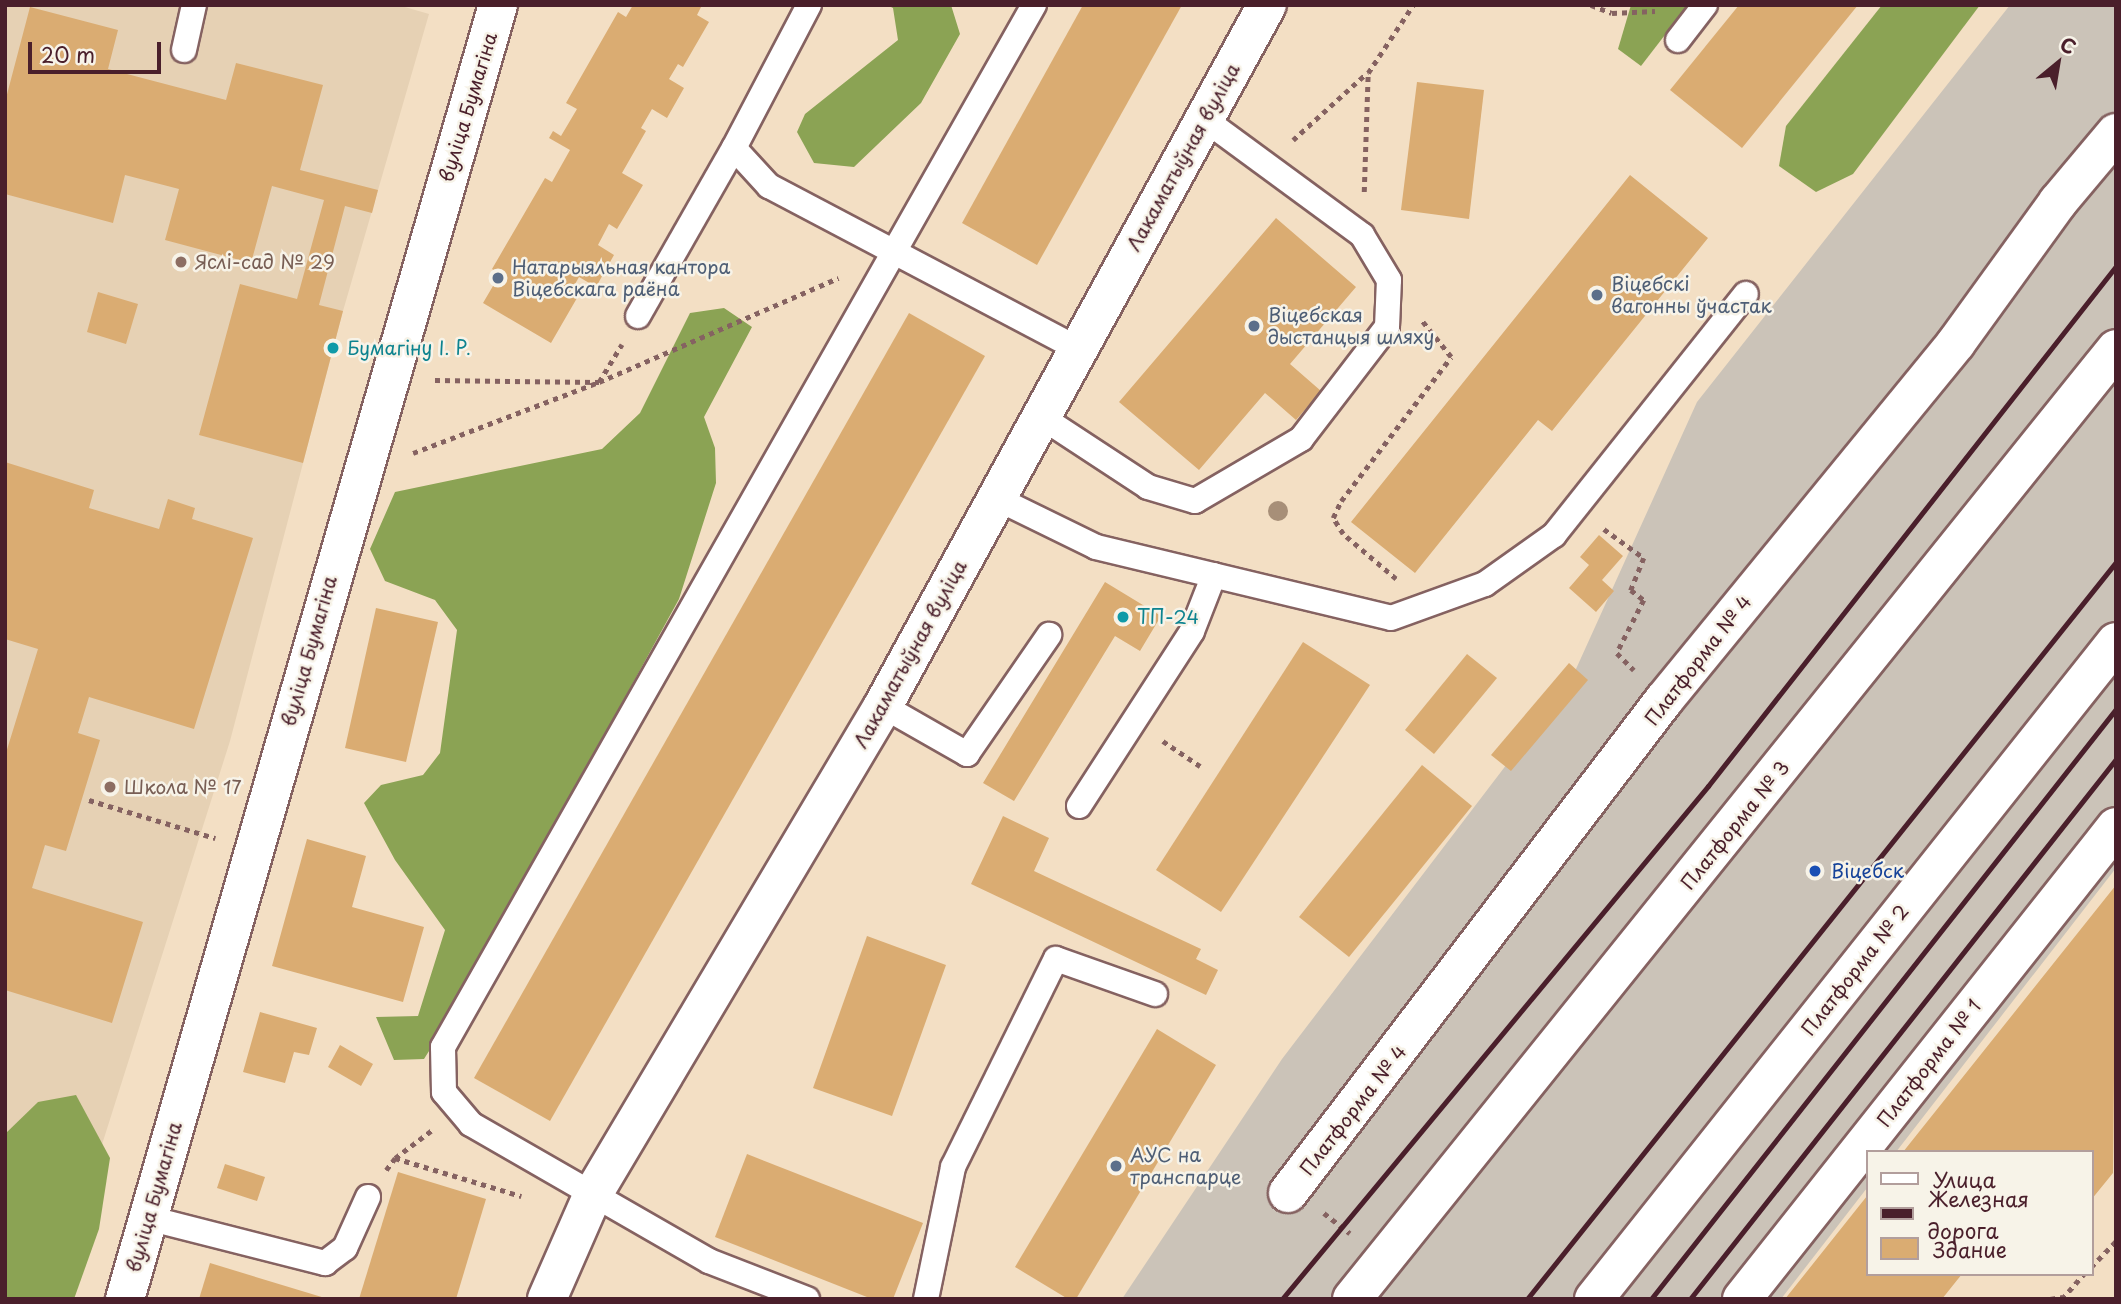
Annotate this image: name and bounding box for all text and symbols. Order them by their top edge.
scale bar [32,28,164,72]
north arrow [2023,28,2093,98]
street label: вуліца Бумагіна [434,29,502,185]
text: С [2055,29,2082,61]
text: 20 m [41,38,95,70]
street label: Лакаматыўная вуліца [1122,59,1244,255]
place label: Яслі-сад № 29 [195,251,334,273]
marker: Яслі-сад № 29 [173,254,189,270]
place label: Натарыяльная кантора Віцебскага раёна [512,256,731,300]
marker: Натарыяльная кантора Віцебскага раёна [490,270,506,286]
place label: Віцебскі вагонны ўчастак [1611,273,1773,317]
marker: Віцебскі вагонны ўчастак [1589,287,1605,303]
place label: Віцебская дыстанцыя шляху [1268,304,1435,348]
marker: Віцебская дыстанцыя шляху [1246,318,1262,334]
place label: Бумагіну І. Р. [347,337,471,359]
marker: Бумагіну І. Р. [325,340,341,356]
street label: Лакаматыўная вуліца [849,556,971,752]
street label: вуліца Бумагіна [277,573,341,729]
street label: Платформа № 4 [1640,590,1756,730]
place label: ТП-24 [1137,606,1199,628]
marker: ТП-24 [1115,609,1131,625]
street label: Платформа № 3 [1676,756,1794,894]
place label: Школа № 17 [124,776,242,798]
marker: Школа № 17 [102,779,118,795]
place label: Віцебск [1831,860,1904,882]
marker: Віцебск [1805,861,1825,881]
street label: Платформа № 2 [1797,900,1913,1040]
street label: Платформа № 1 [1872,995,1986,1131]
street label: Платформа № 4 [1295,1040,1411,1180]
street label: вуліца Бумагіна [122,1119,186,1275]
place label: АУС на транспарце [1130,1144,1241,1188]
legend [1866,1150,2093,1276]
marker: АУС на транспарце [1108,1158,1124,1174]
text: Улица [1933,1163,1996,1195]
text: Железная дорога [1928,1182,2029,1246]
text: Здание [1933,1233,2007,1265]

